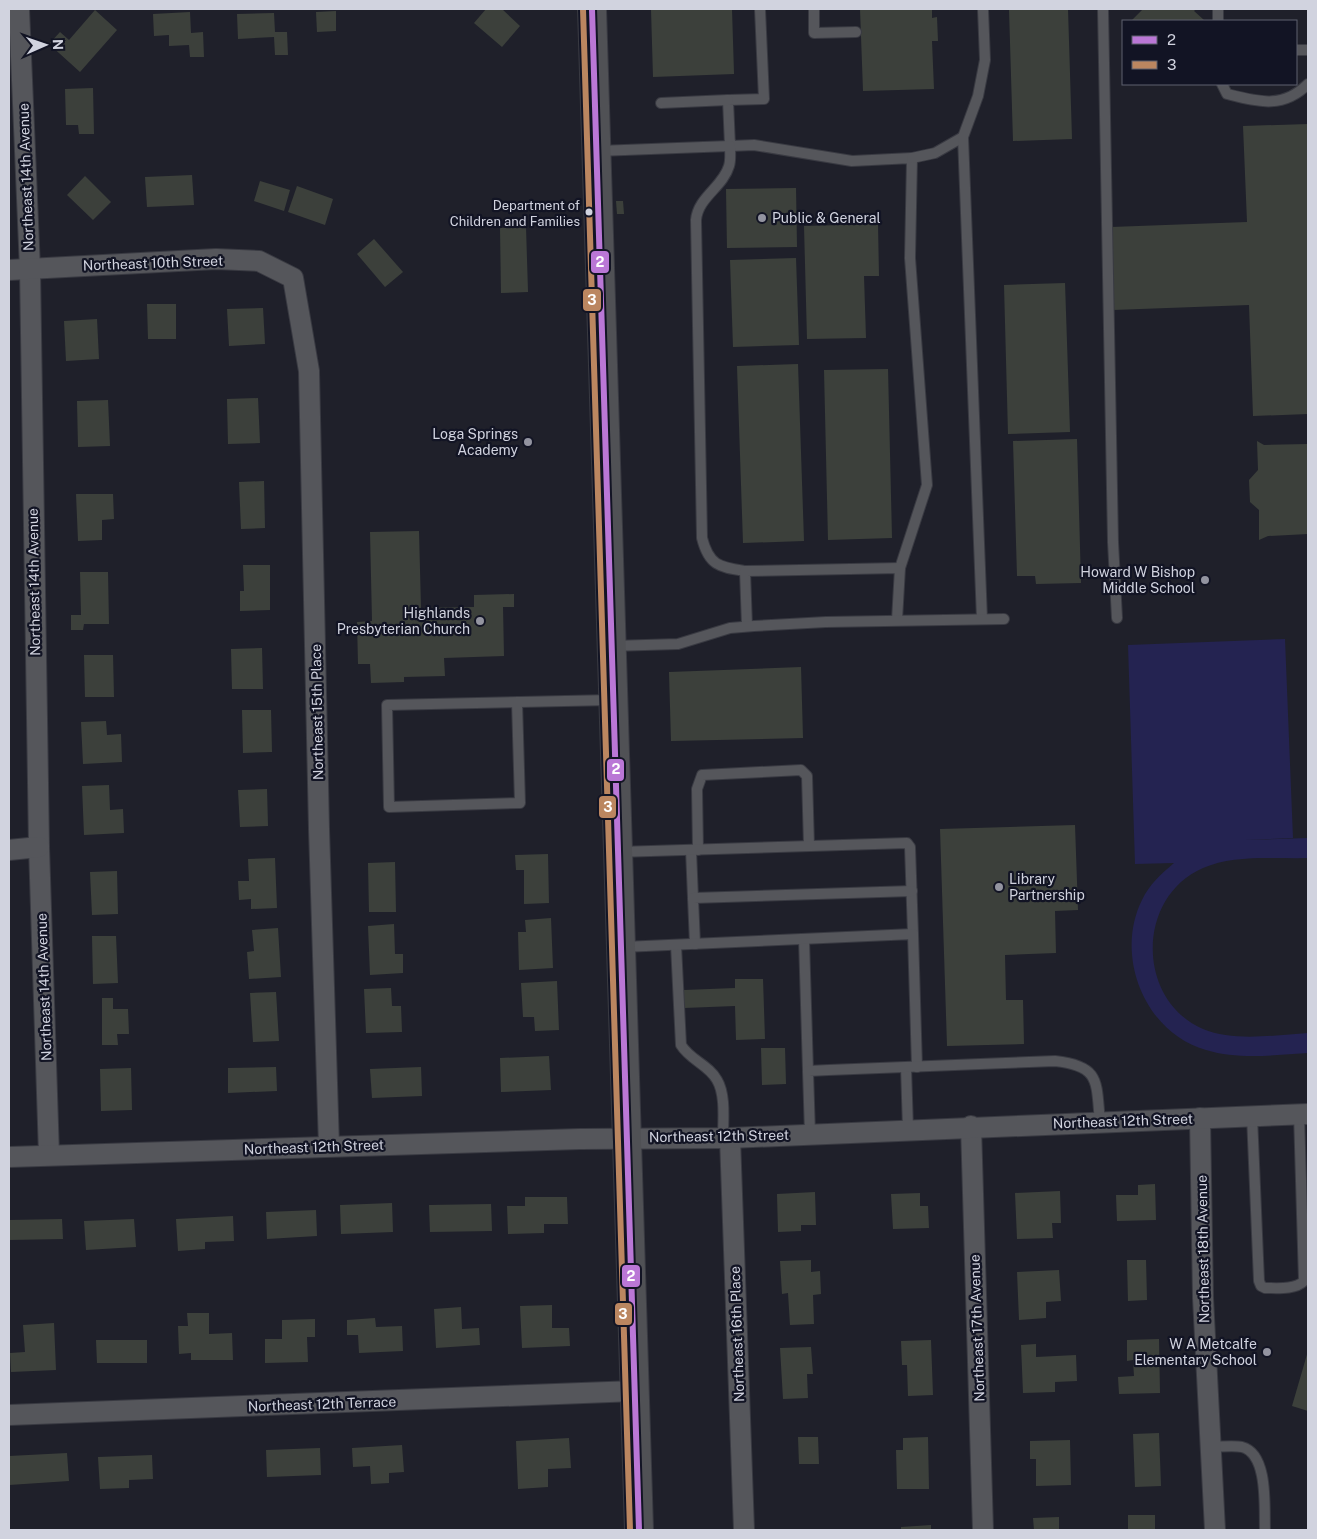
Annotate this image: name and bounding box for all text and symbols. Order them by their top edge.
north arrow [20,20,70,70]
legend [1122,20,1297,85]
text: 2 [1167,31,1176,48]
text: N [50,39,66,50]
text: 3 [1167,56,1176,73]
street label: Northeast 14th Avenue [15,103,37,251]
place label: Department of Children and Families [450,198,580,229]
marker: Department of Children and Families [584,207,594,217]
place label: Public & General [772,210,881,226]
marker: Public & General [756,212,768,224]
line badge: 2 [590,250,610,274]
street label: Northeast 10th Street [82,253,224,273]
text: 2 [596,254,605,270]
line badge: 3 [582,288,602,312]
text: 3 [587,292,597,308]
place label: Loga Springs Academy [432,426,518,458]
marker: Loga Springs Academy [522,436,534,448]
street label: Northeast 14th Avenue [25,508,43,656]
place label: Howard W Bishop Middle School [1080,564,1195,596]
marker: Howard W Bishop Middle School [1199,574,1211,586]
place label: Highlands Presbyterian Church [337,605,470,637]
marker: Highlands Presbyterian Church [474,615,486,627]
street label: Northeast 15th Place [308,644,326,780]
line badge: 2 [606,758,625,782]
text: 2 [612,761,621,777]
line badge: 3 [598,795,617,819]
text: 3 [603,799,613,815]
place label: Library Partnership [1009,871,1085,903]
marker: Library Partnership [993,881,1005,893]
street label: Northeast 14th Avenue [33,913,55,1061]
street label: Northeast 12th Street [1053,1111,1193,1131]
street label: Northeast 12th Street [649,1127,789,1145]
street label: Northeast 12th Street [244,1137,384,1157]
street label: Northeast 18th Avenue [1194,1175,1212,1323]
street label: Northeast 17th Avenue [966,1254,988,1402]
line badge: 2 [621,1264,641,1288]
street label: Northeast 16th Place [727,1266,747,1402]
text: 2 [627,1268,636,1284]
line badge: 3 [614,1302,633,1326]
text: 3 [618,1306,628,1322]
place label: W A Metcalfe Elementary School [1134,1336,1257,1368]
marker: W A Metcalfe Elementary School [1261,1346,1273,1358]
street label: Northeast 12th Terrace [247,1393,397,1415]

